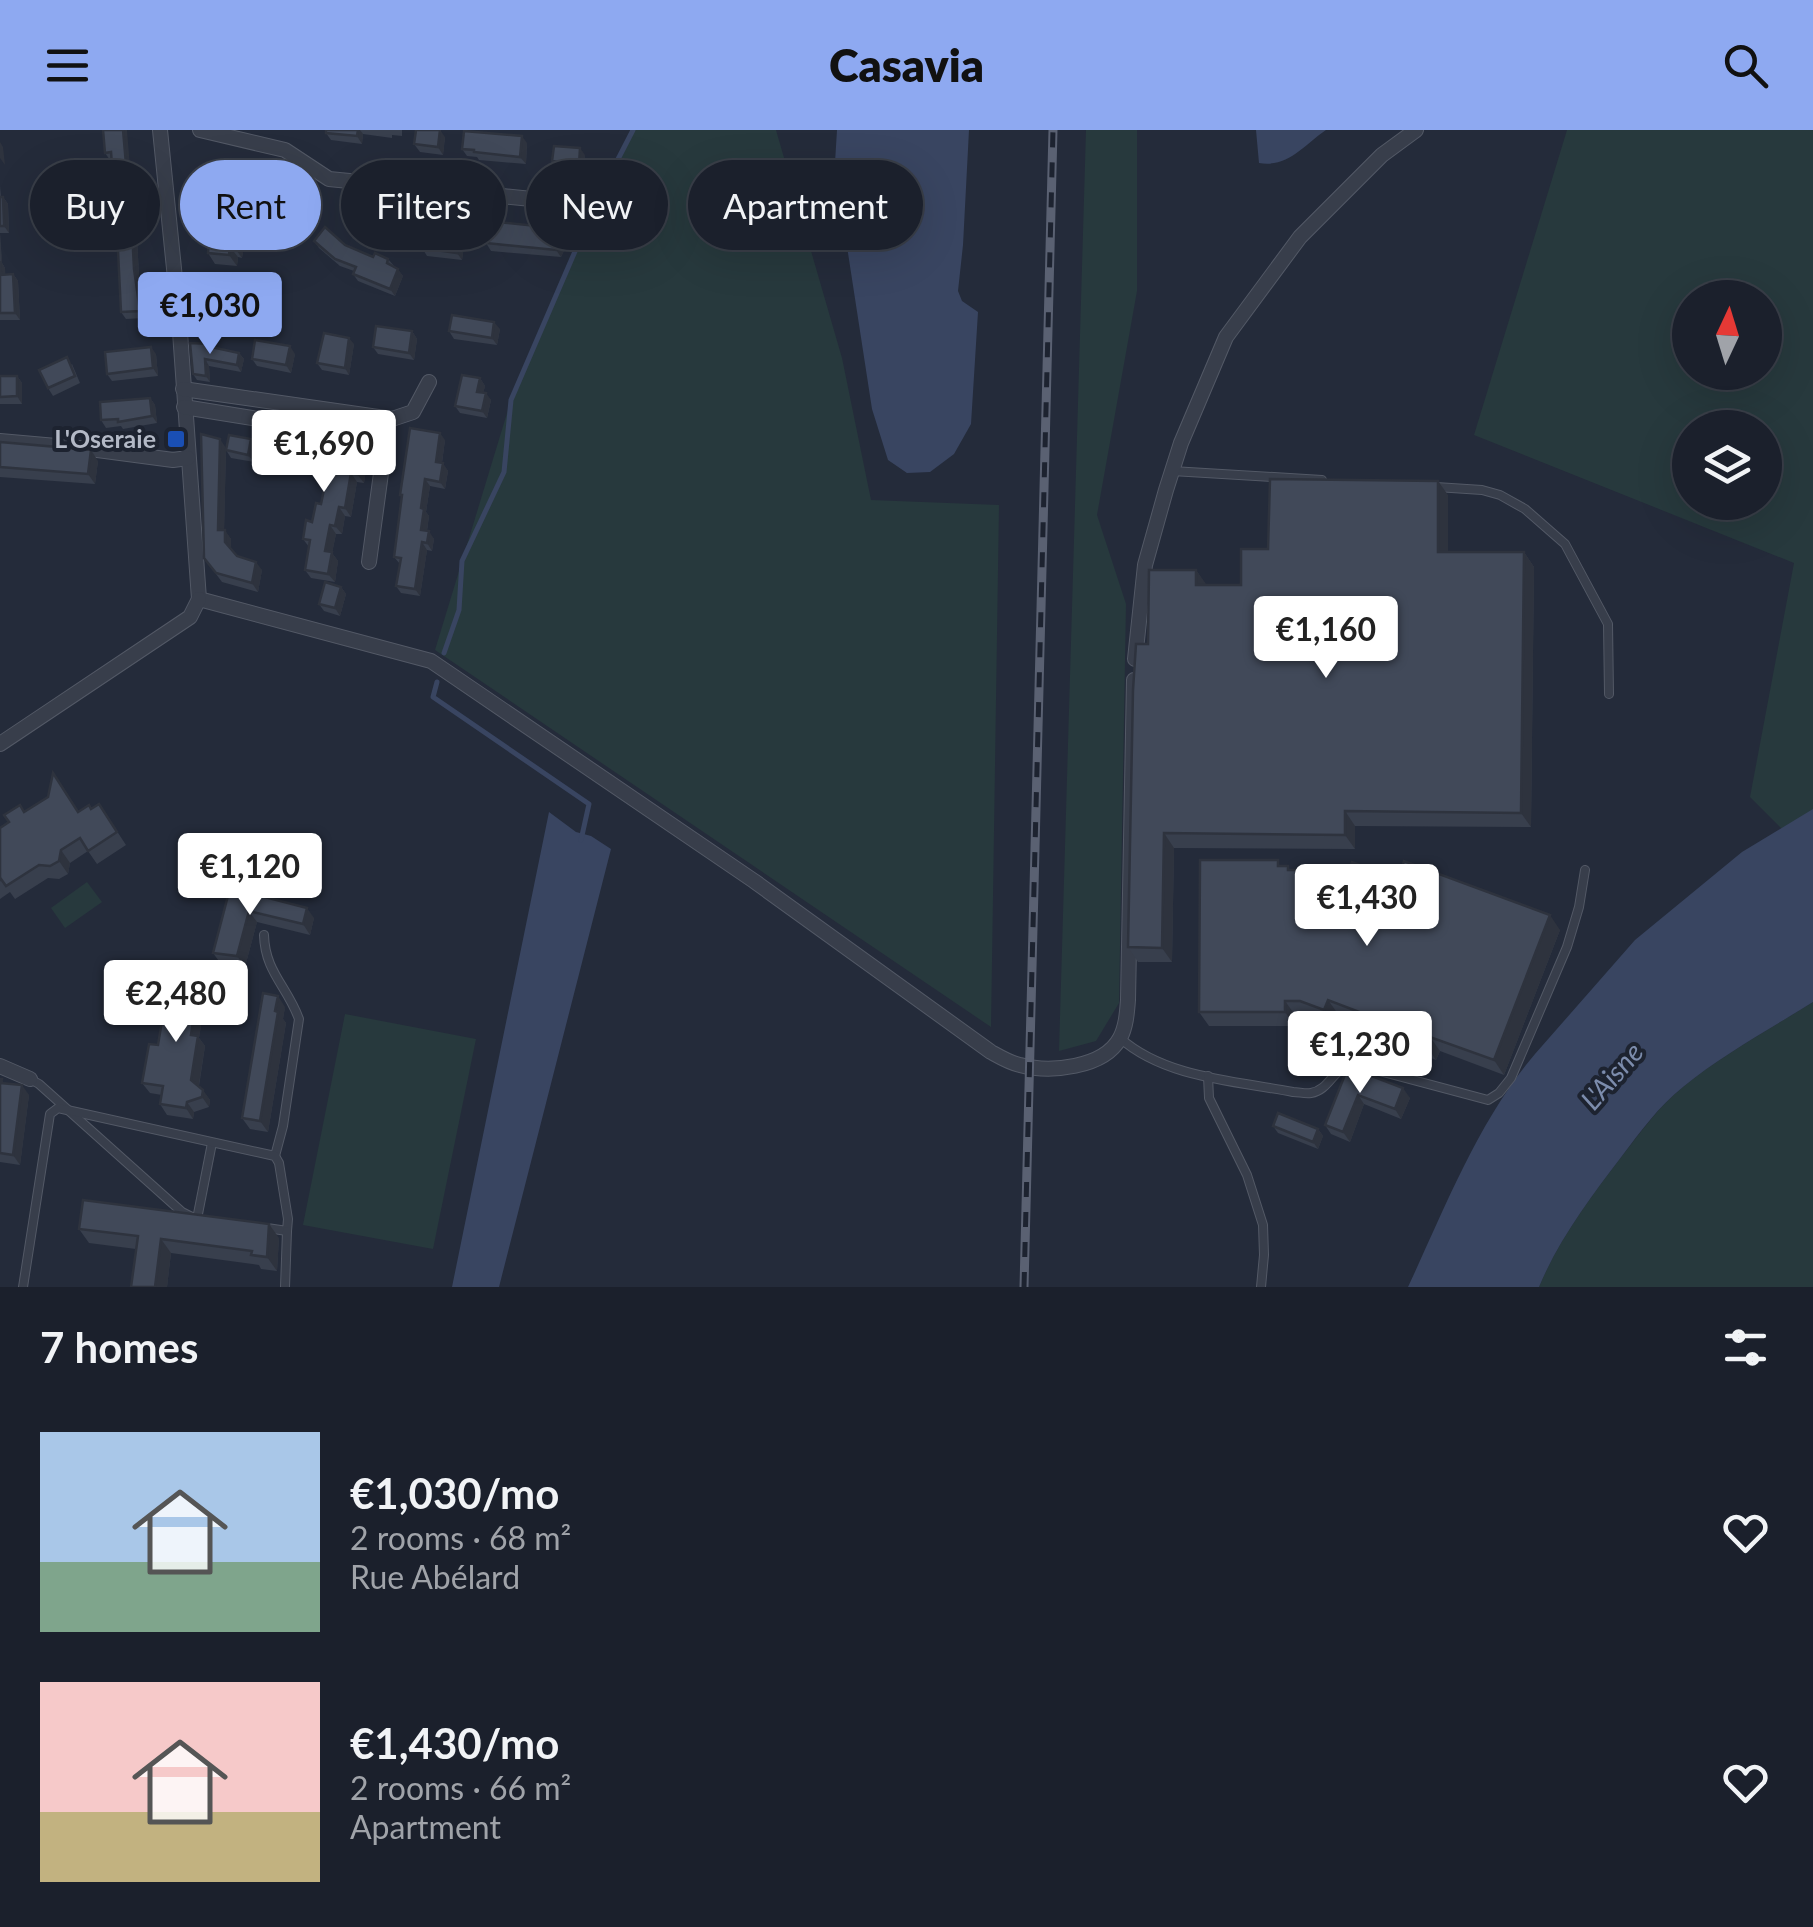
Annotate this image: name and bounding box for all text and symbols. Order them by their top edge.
icon: menu [40,38,95,93]
text: Casavia [829,38,984,92]
icon: search [1718,38,1773,93]
chip: Buy [30,160,160,250]
chip: Rent [180,160,321,250]
chip: Filters [341,160,506,250]
chip: New [526,160,668,250]
chip: Apartment [688,160,923,250]
pin: €1,030 [129,272,291,357]
north arrow [1672,280,1782,390]
map controls [1672,280,1782,520]
text: €1,030 [160,285,260,324]
pin: €1,690 [243,410,405,495]
button: layers [1672,410,1782,520]
place label: L'Oseraie [54,423,156,453]
text: €1,690 [274,423,374,462]
marker: L'Oseraie [165,428,187,450]
pin: €1,160 [1245,596,1407,681]
text: €1,160 [1276,609,1376,648]
pin: €1,120 [169,833,331,918]
text: €1,120 [200,846,300,885]
pin: €1,430 [1286,864,1448,949]
text: €1,430 [1317,877,1417,916]
pin: €2,480 [95,960,257,1045]
text: €2,480 [126,973,226,1012]
pin: €1,230 [1279,1011,1441,1096]
text: €1,230 [1310,1024,1410,1063]
water label: L'Aisne [1573,1035,1650,1116]
icon: filters [1718,1320,1773,1375]
text: 7 homes [40,1322,198,1372]
text: €1,030/mo [350,1468,559,1518]
icon: home [120,1472,240,1592]
icon: heart [1718,1505,1773,1560]
text: 2 rooms · 68 m² [350,1518,571,1557]
text: Rue Abélard [350,1557,520,1596]
text: €1,430/mo [350,1718,559,1768]
icon: home [120,1722,240,1842]
icon: heart [1718,1755,1773,1810]
text: 2 rooms · 66 m² [350,1768,571,1807]
text: Apartment [350,1807,501,1846]

